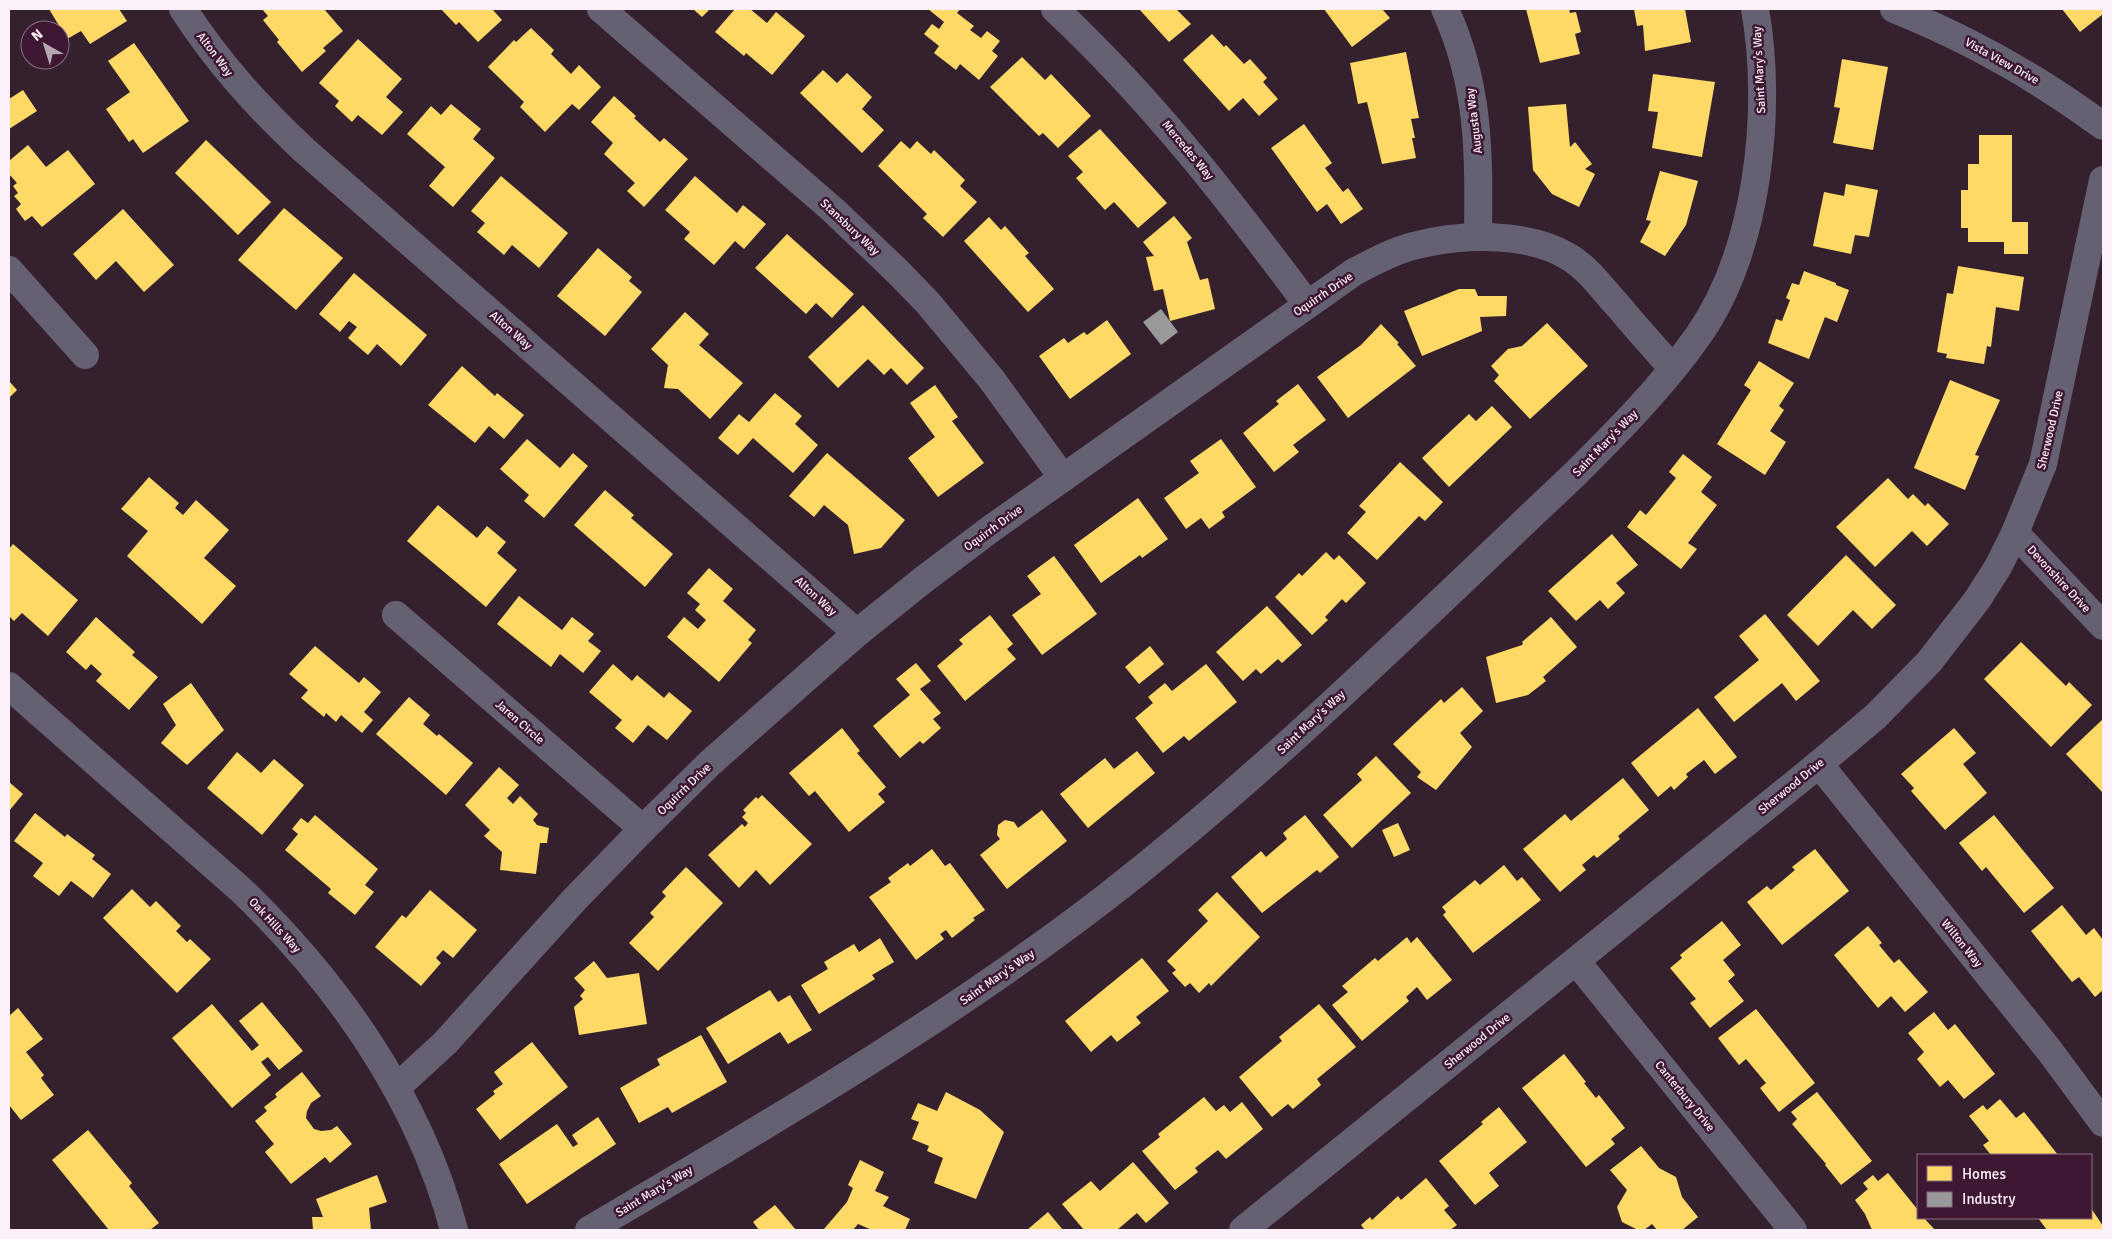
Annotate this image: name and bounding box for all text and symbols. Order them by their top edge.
north arrow [20,20,70,70]
text: N [28,26,46,45]
street label: Saint Mary's Way [1750,26,1769,114]
street label: Alton Way [193,29,236,80]
street label: Vista View Drive [1962,35,2041,88]
street label: Augusta Way [1463,87,1486,155]
street label: Mercedes Way [1158,118,1217,183]
street label: Stansbury Way [817,196,883,259]
street label: Oquirrh Drive [1291,269,1356,320]
street label: Alton Way [486,308,535,353]
street label: Sherwood Drive [2034,389,2067,471]
street label: Saint Mary's Way [1570,407,1641,480]
street label: Oquirrh Drive [961,502,1026,555]
street label: Devonshire Drive [2024,543,2094,616]
street label: Alton Way [792,574,840,619]
street label: Saint Mary's Way [1274,687,1349,758]
street label: Jaren Circle [492,697,547,748]
street label: Sherwood Drive [1755,755,1827,818]
street label: Oquirrh Drive [654,760,714,819]
street label: Oak Hills Way [245,895,304,956]
street label: Wilton Way [1938,916,1986,971]
street label: Saint Mary's Way [957,946,1038,1009]
street label: Sherwood Drive [1441,1010,1513,1073]
street label: Canterbury Drive [1651,1058,1718,1135]
legend [1917,1154,2092,1219]
street label: Saint Mary's Way [613,1162,696,1220]
text: Homes [1962,1165,2006,1183]
text: Industry [1962,1190,2015,1208]

